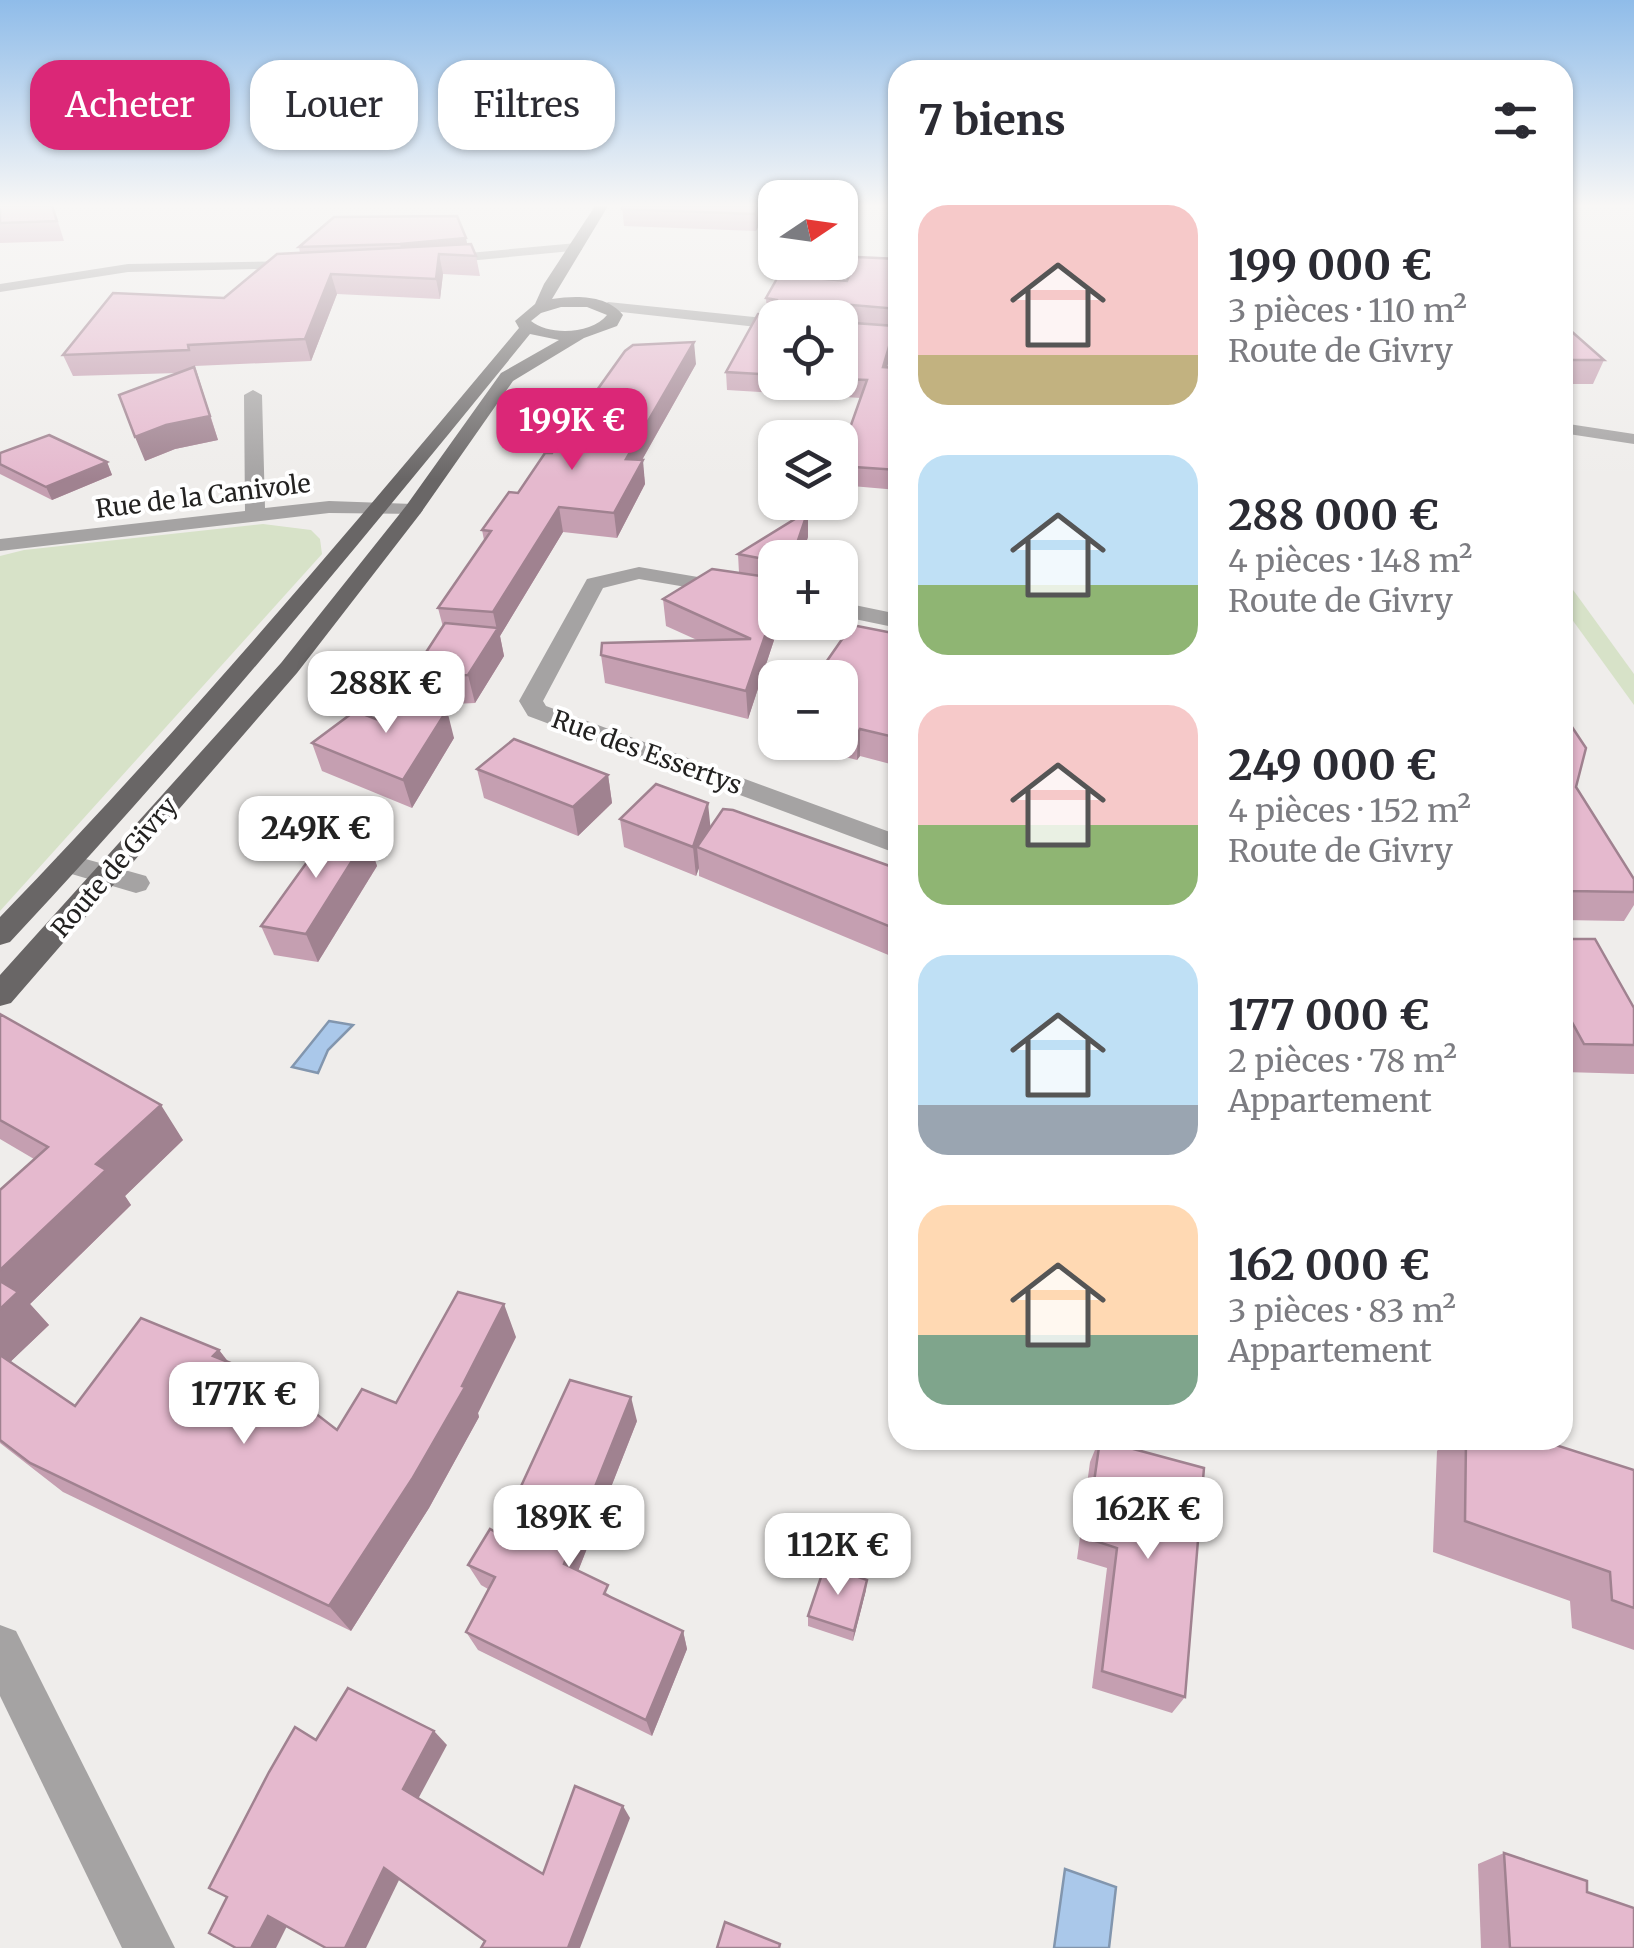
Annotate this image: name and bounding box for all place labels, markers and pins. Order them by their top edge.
pin: 199K € [491,388,653,473]
pin: 288K € [305,651,467,736]
pin: 249K € [235,796,397,881]
pin: 177K € [163,1362,325,1447]
pin: 162K € [1067,1477,1229,1562]
pin: 189K € [488,1485,650,1570]
pin: 112K € [757,1513,919,1598]

